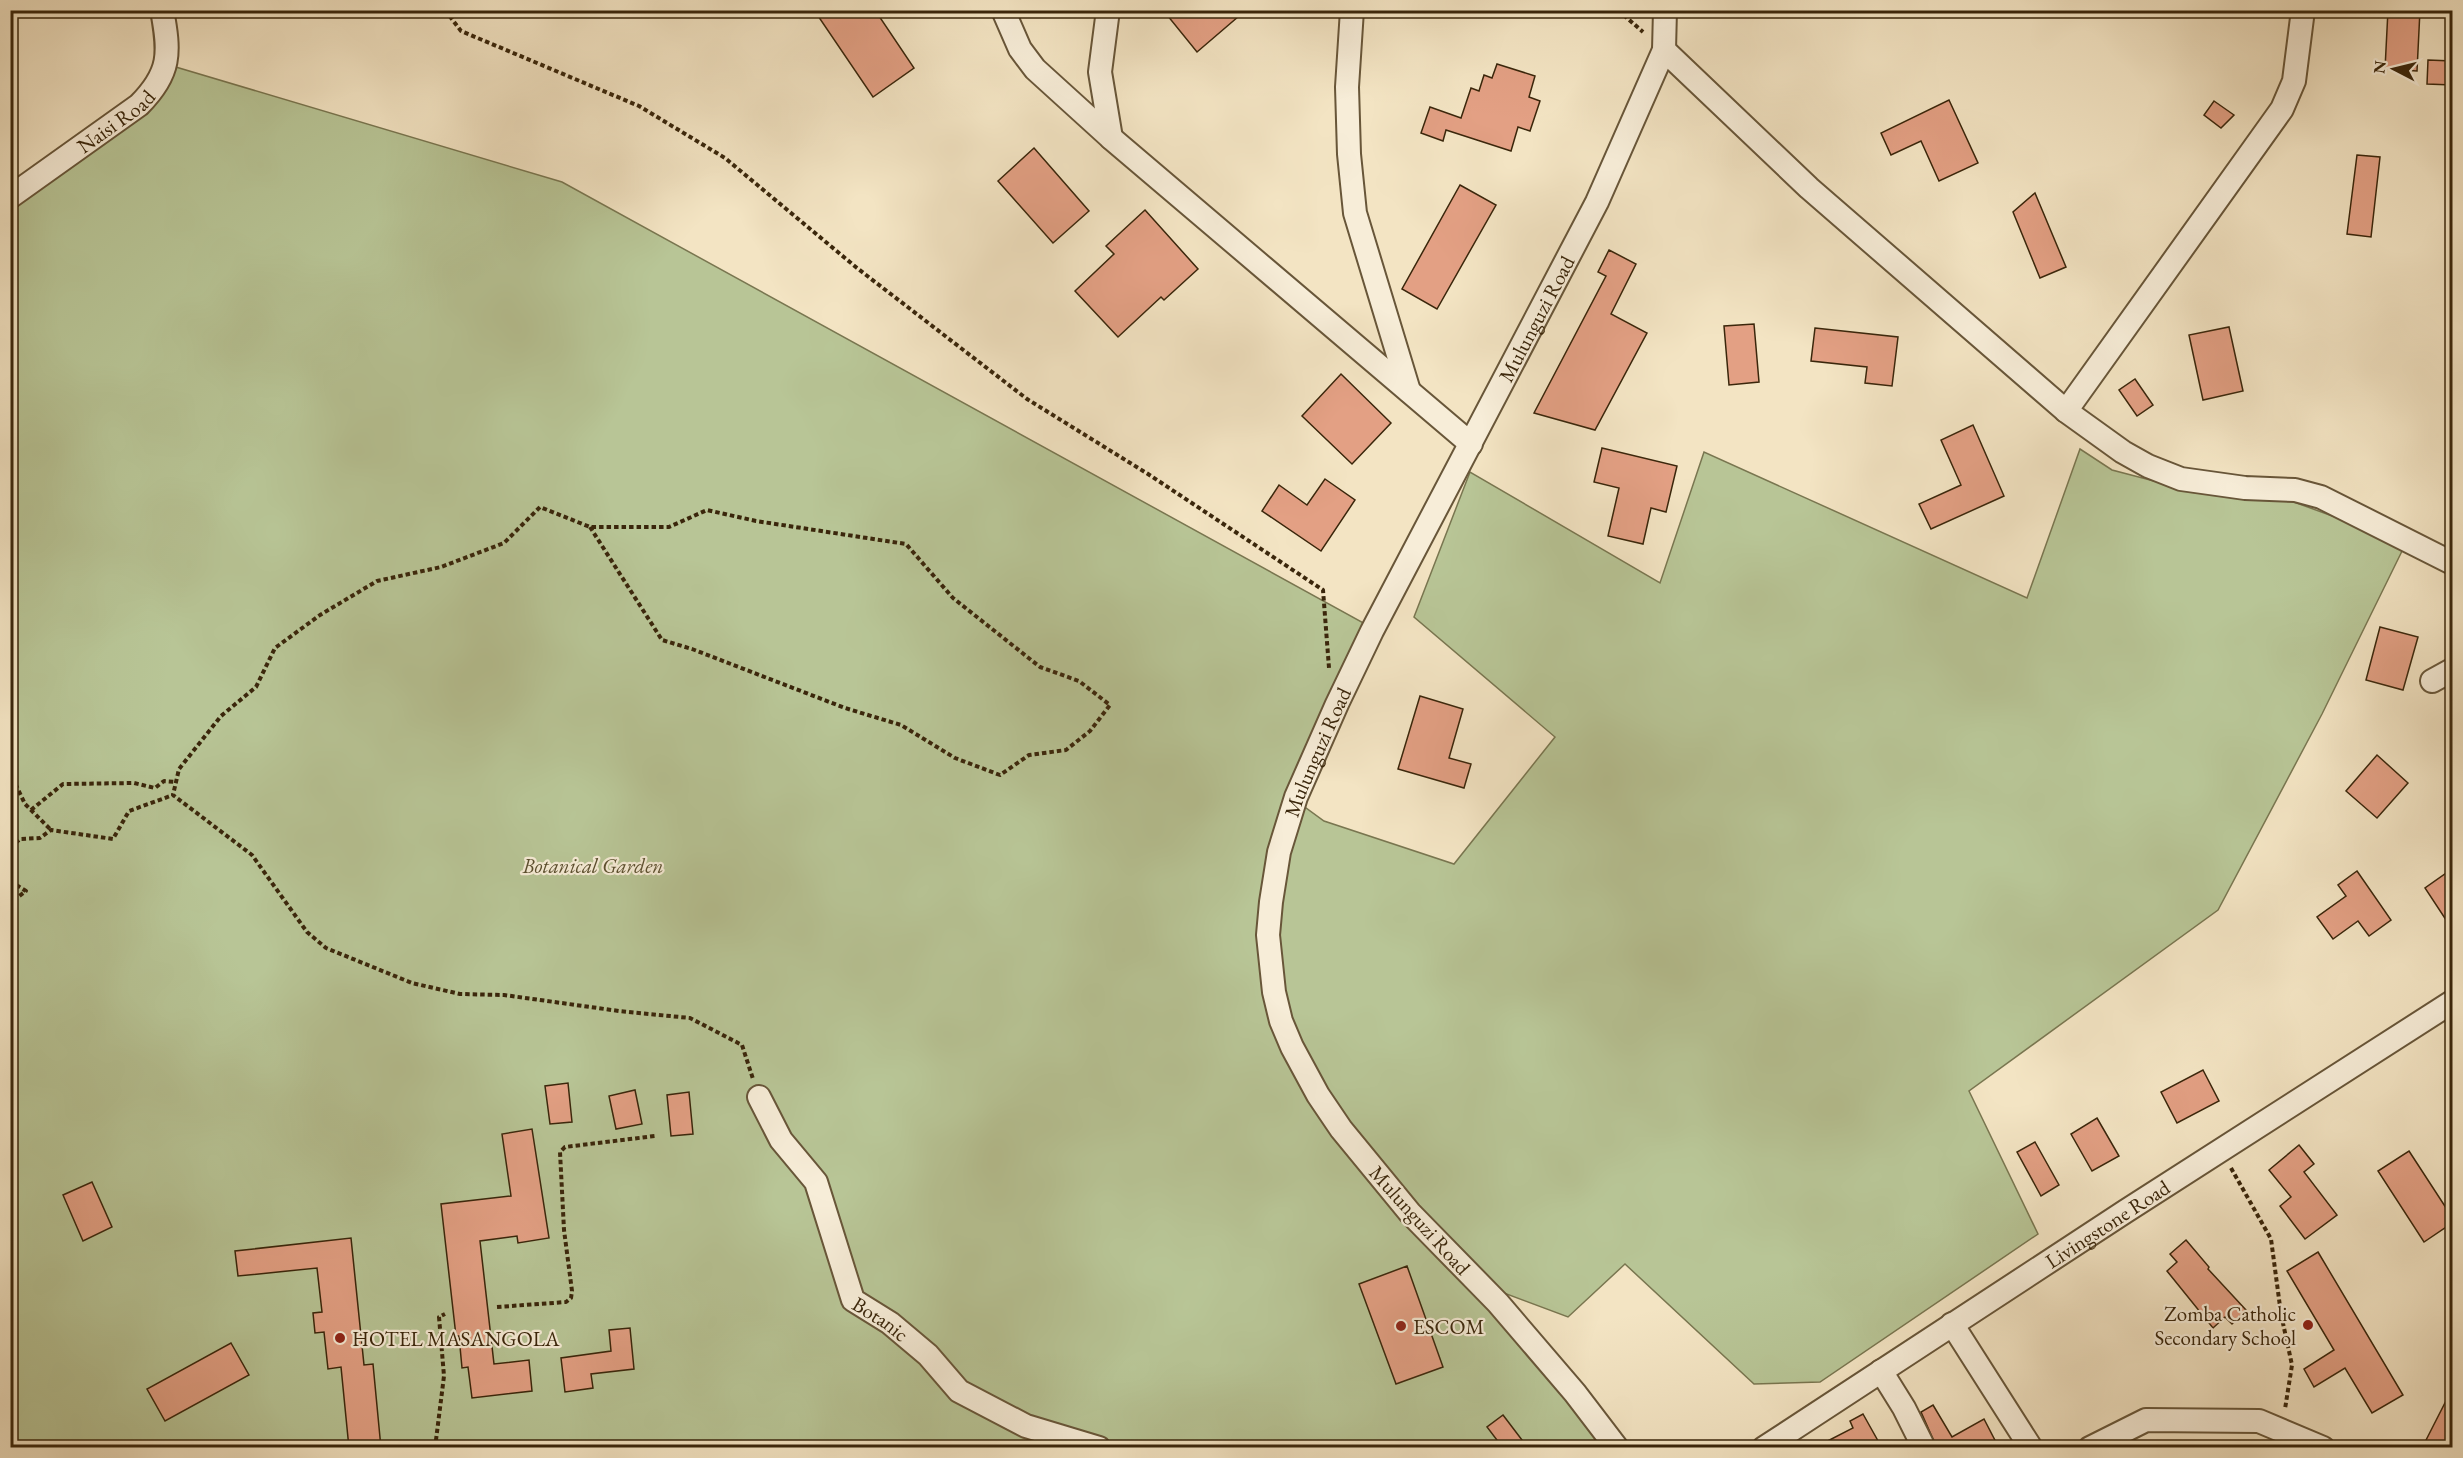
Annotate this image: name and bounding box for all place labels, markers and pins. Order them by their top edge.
place label: Zomba Catholic Secondary School [2155,1300,2296,1351]
place label: ESCOM [1413,1313,1485,1340]
marker: Zomba Catholic Secondary School [2301,1318,2315,1332]
marker: ESCOM [1394,1319,1408,1333]
place label: HOTEL MASANGOLA [352,1325,560,1352]
marker: HOTEL MASANGOLA [333,1331,347,1345]

